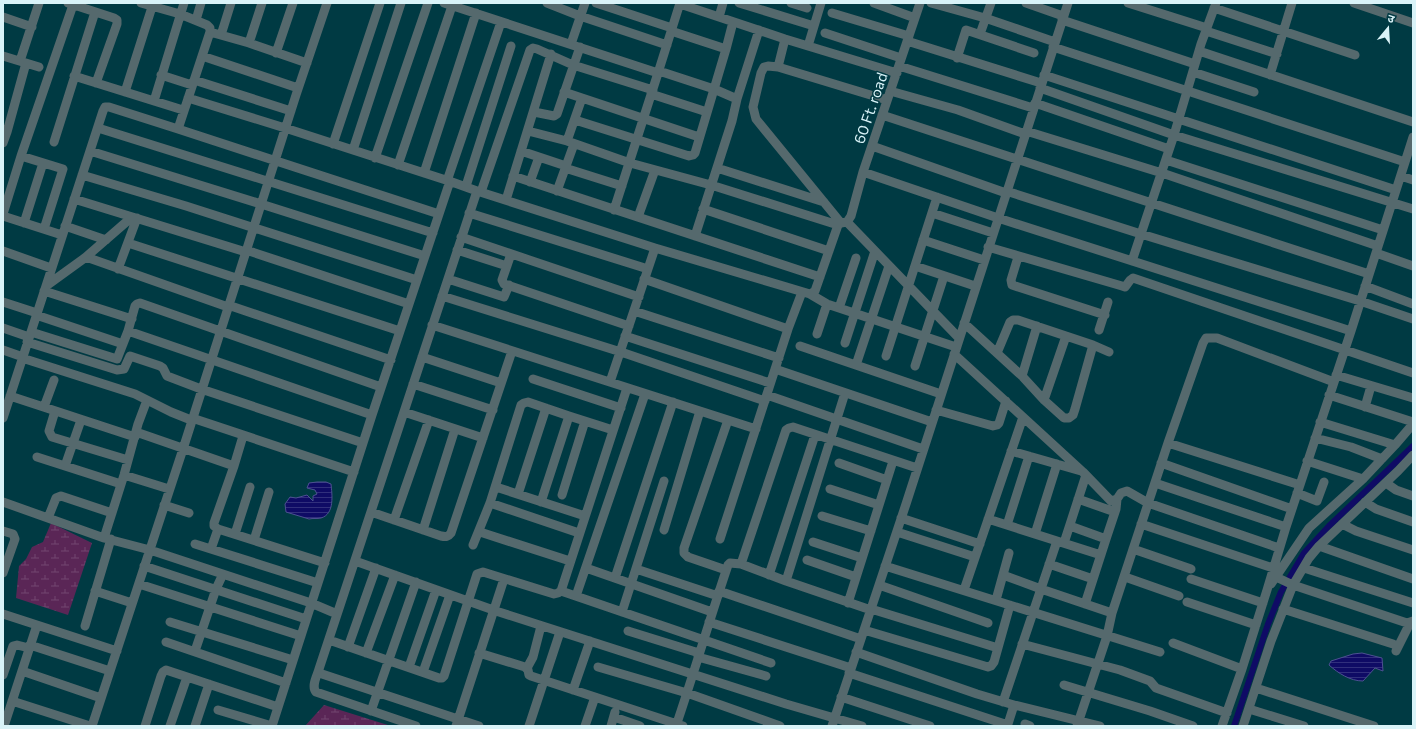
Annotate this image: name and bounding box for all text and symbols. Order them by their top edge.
north arrow [1368,8,1408,48]
text: उ [1386,11,1397,25]
street label: 60 Ft. road [849,70,891,146]

